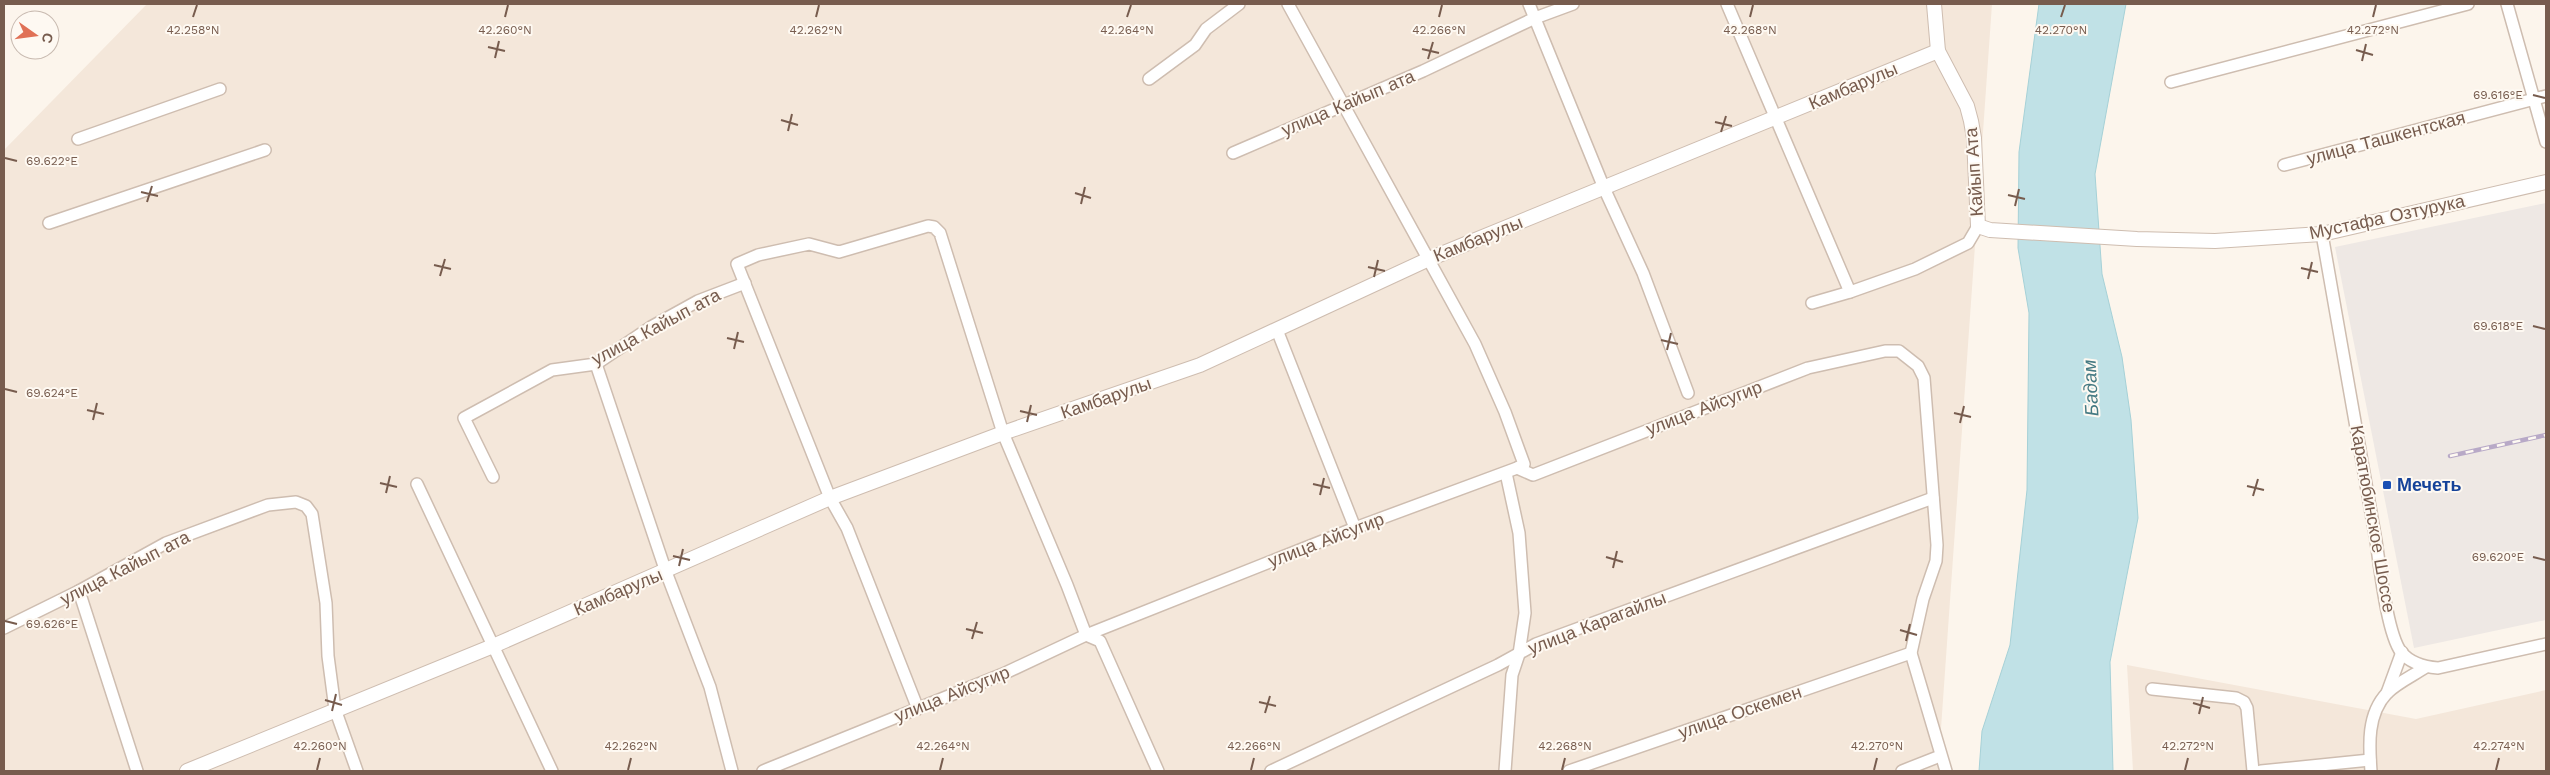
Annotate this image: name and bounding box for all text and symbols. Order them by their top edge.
north arrow [10,10,60,60]
text: 42.258°N [166,23,220,37]
text: 42.260°N [478,23,532,37]
text: 42.262°N [789,23,843,37]
text: 42.264°N [1100,23,1154,37]
text: 42.266°N [1412,23,1466,37]
text: 42.268°N [1723,23,1777,37]
text: 42.270°N [2035,23,2087,37]
text: 42.272°N [2347,23,2399,37]
text: С [39,31,57,45]
street label: Камбарулы [1805,57,1900,114]
street label: улица Кайып ата [1278,65,1418,140]
text: 69.616°E [2473,88,2523,102]
street label: улица Ташкентская [2304,106,2467,169]
street label: Кайып Ата [1960,126,1987,217]
text: 69.622°E [26,154,78,168]
street label: Мустафа Озтурука [2307,190,2468,243]
street label: Камбарулы [1430,211,1526,266]
street label: улица Кайып ата [588,283,725,369]
text: 69.618°E [2473,319,2523,333]
water label: Бадам [2078,359,2103,417]
street label: Камбарулы [1058,372,1154,423]
street label: улица Айсугир [1643,376,1765,439]
text: 69.624°E [26,386,78,400]
street label: Каратюбинское Шоссе [2347,424,2400,614]
place label: Мечеть [2397,474,2462,495]
marker: Мечеть [2381,479,2393,491]
street label: улица Айсугир [1265,508,1387,571]
street label: улица Кайып ата [56,525,194,609]
text: 69.620°E [2472,550,2525,564]
street label: Камбарулы [570,563,665,620]
street label: улица Карагайлы [1525,587,1669,658]
text: 69.626°E [26,617,78,631]
street label: улица Айсугир [891,661,1012,726]
street label: улица Оскемен [1675,681,1804,742]
text: 42.260°N [293,739,347,753]
text: 42.262°N [604,739,658,753]
text: 42.264°N [916,739,970,753]
text: 42.266°N [1227,739,1281,753]
text: 42.268°N [1538,739,1592,753]
text: 42.270°N [1851,739,1903,753]
text: 42.272°N [2162,739,2214,753]
text: 42.274°N [2473,739,2525,753]

